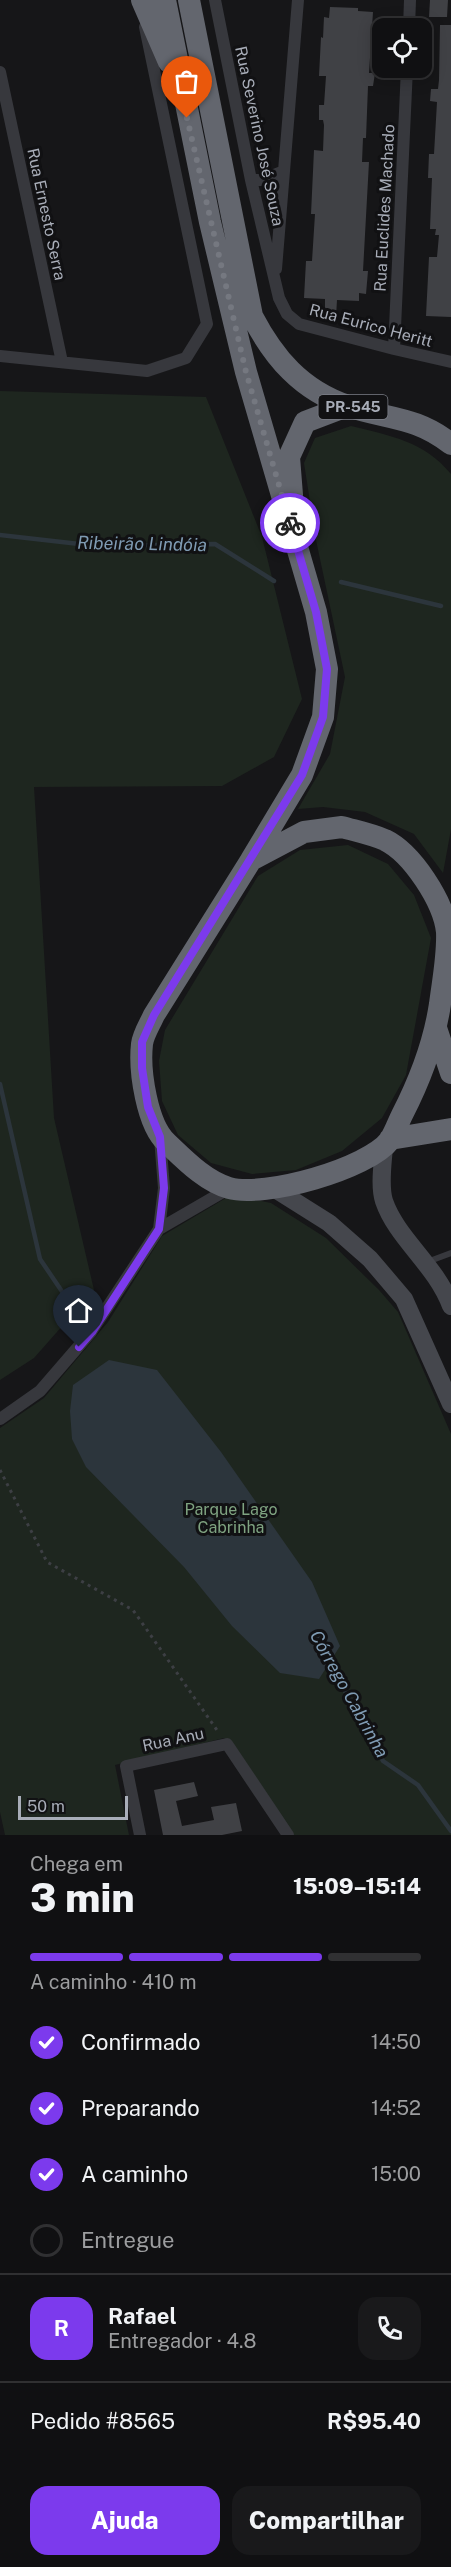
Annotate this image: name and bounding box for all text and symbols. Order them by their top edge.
map controls [372,18,432,78]
button: locate [372,18,432,78]
street label: Rua Severino José Souza [231,44,288,228]
pin [161,56,212,118]
icon: bag [170,65,203,98]
street label: Rua Euclides Machado [371,124,398,292]
street label: Rua Ernesto Serra [23,146,70,282]
street label: Rua Eurico Heritt [307,300,435,351]
road number: PR-545 [318,395,388,419]
courier [260,493,320,553]
icon: bike [274,507,307,540]
water label: Ribeirão Lindóia [77,532,207,555]
pin [53,1285,104,1347]
icon: home [62,1294,95,1327]
park label: Parque Lago Cabrinha [184,1500,278,1537]
water label: Córrego Cabrinha [306,1626,393,1761]
street label: Rua Anu [141,1724,206,1755]
scale bar [18,1793,128,1820]
text: 50 m [27,1797,65,1816]
text: Chega em [30,1852,123,1876]
text: 15:09–15:14 [293,1873,421,1899]
text: 3 min [30,1875,135,1921]
text: A caminho · 410 m [30,1970,197,1994]
icon: check [30,2026,63,2059]
text: Confirmado [81,2029,200,2055]
text: 14:50 [371,2030,421,2054]
icon: check [30,2092,63,2125]
text: Preparando [81,2095,200,2121]
text: 14:52 [371,2096,421,2120]
icon: check [30,2158,63,2191]
text: A caminho [81,2161,188,2187]
text: 15:00 [371,2162,421,2186]
text: Entregue [81,2227,175,2253]
button: phone [358,2297,421,2360]
text: Rafael [108,2303,177,2329]
text: R [54,2315,69,2341]
text: Entregador · 4.8 [108,2329,256,2353]
text: Pedido #8565 [30,2408,175,2434]
text: R$95.40 [327,2408,421,2434]
button: Ajuda [30,2486,220,2555]
button: Compartilhar [232,2486,421,2555]

